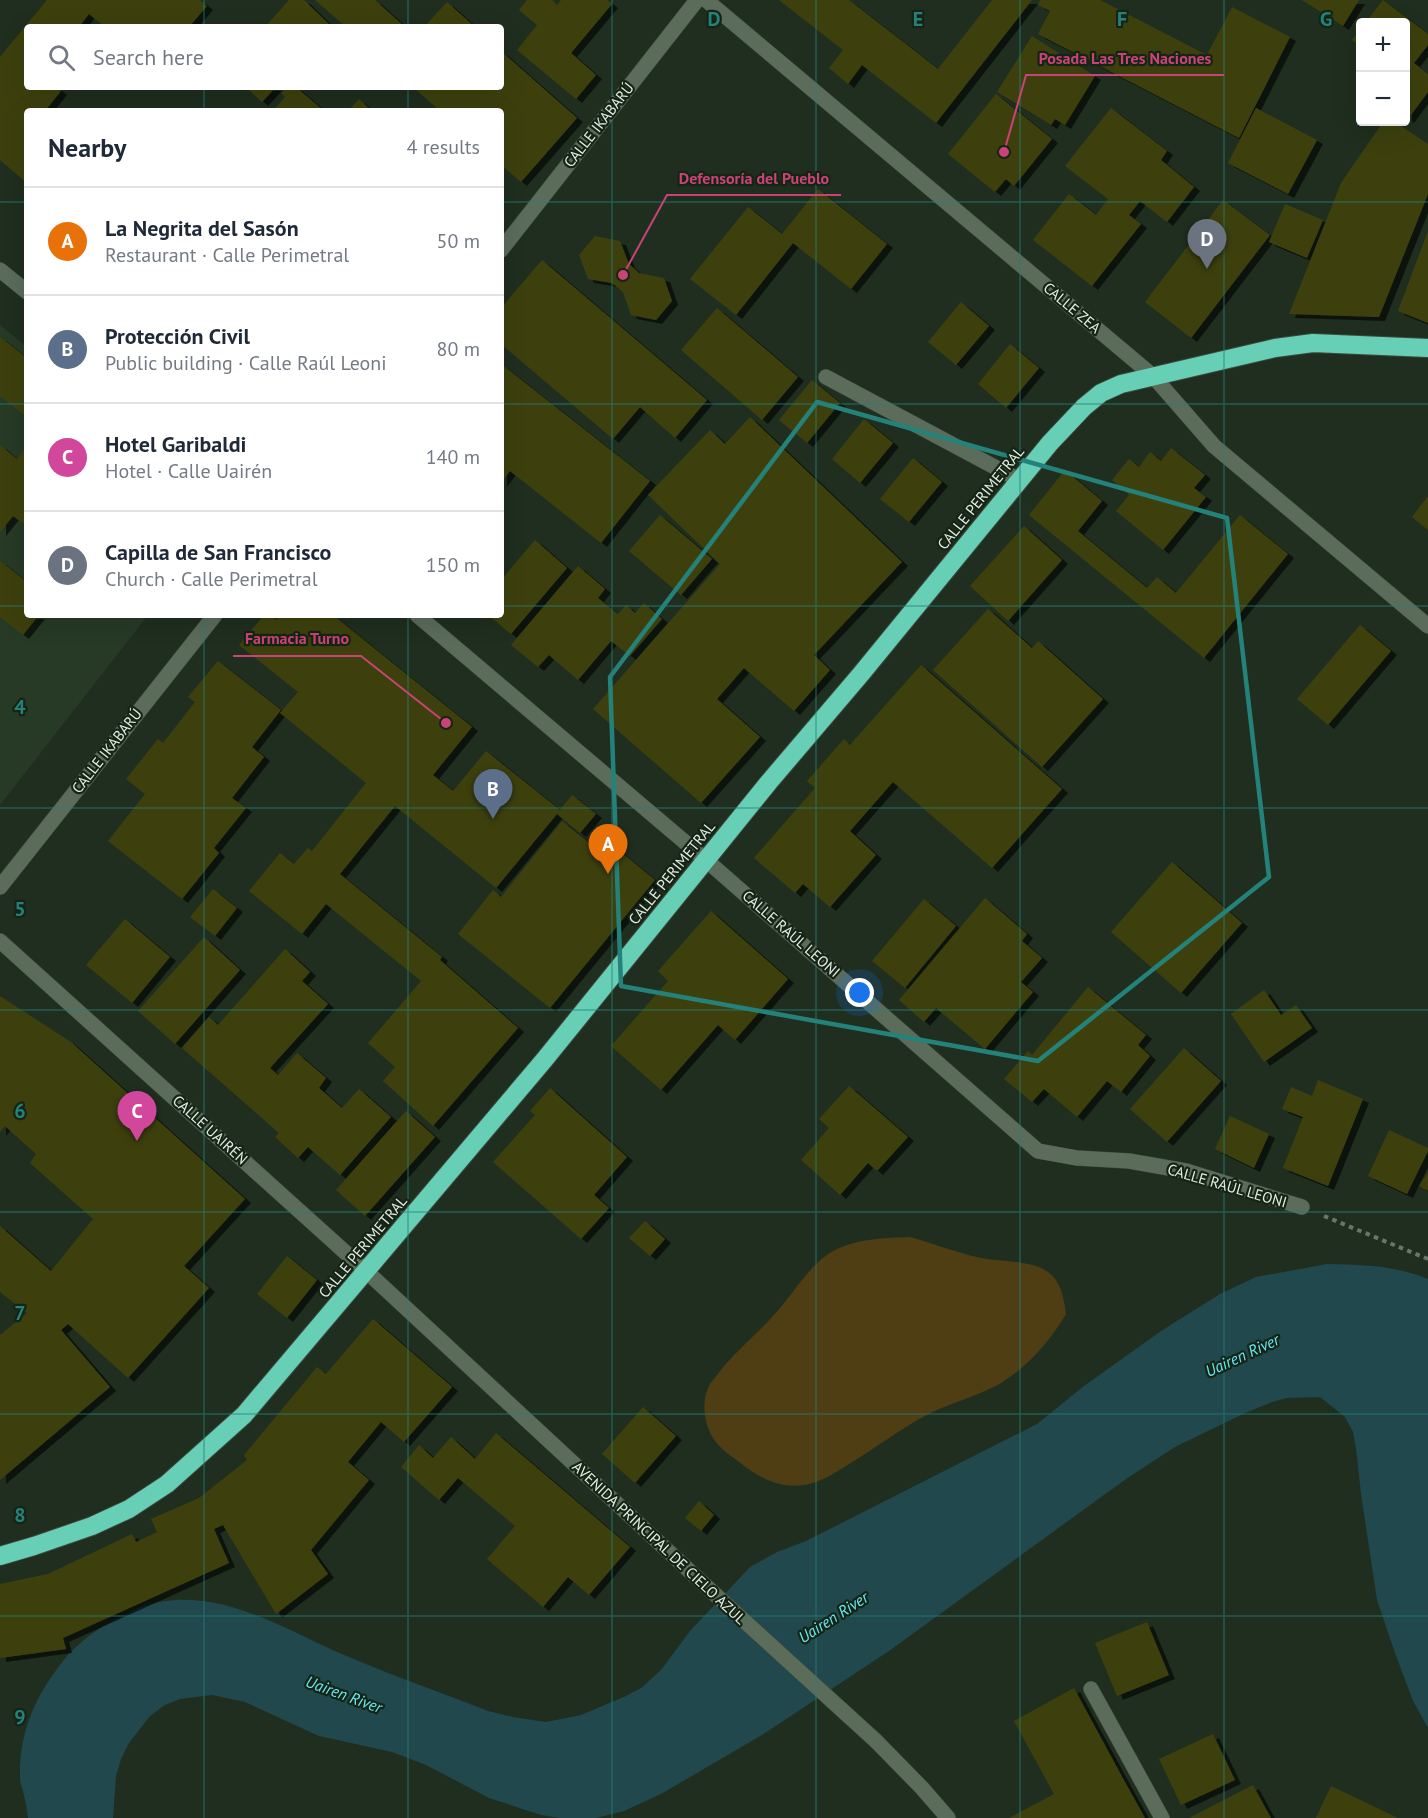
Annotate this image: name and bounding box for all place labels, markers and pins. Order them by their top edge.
callout: Posada Las Tres Naciones [1026,41,1224,75]
callout: Defensoría del Pueblo [667,161,841,195]
pin: D [1188,220,1226,269]
callout: Farmacia Turno [233,622,361,656]
pin: B [474,770,512,819]
pin: A [588,824,628,874]
pin: C [118,1092,156,1141]

